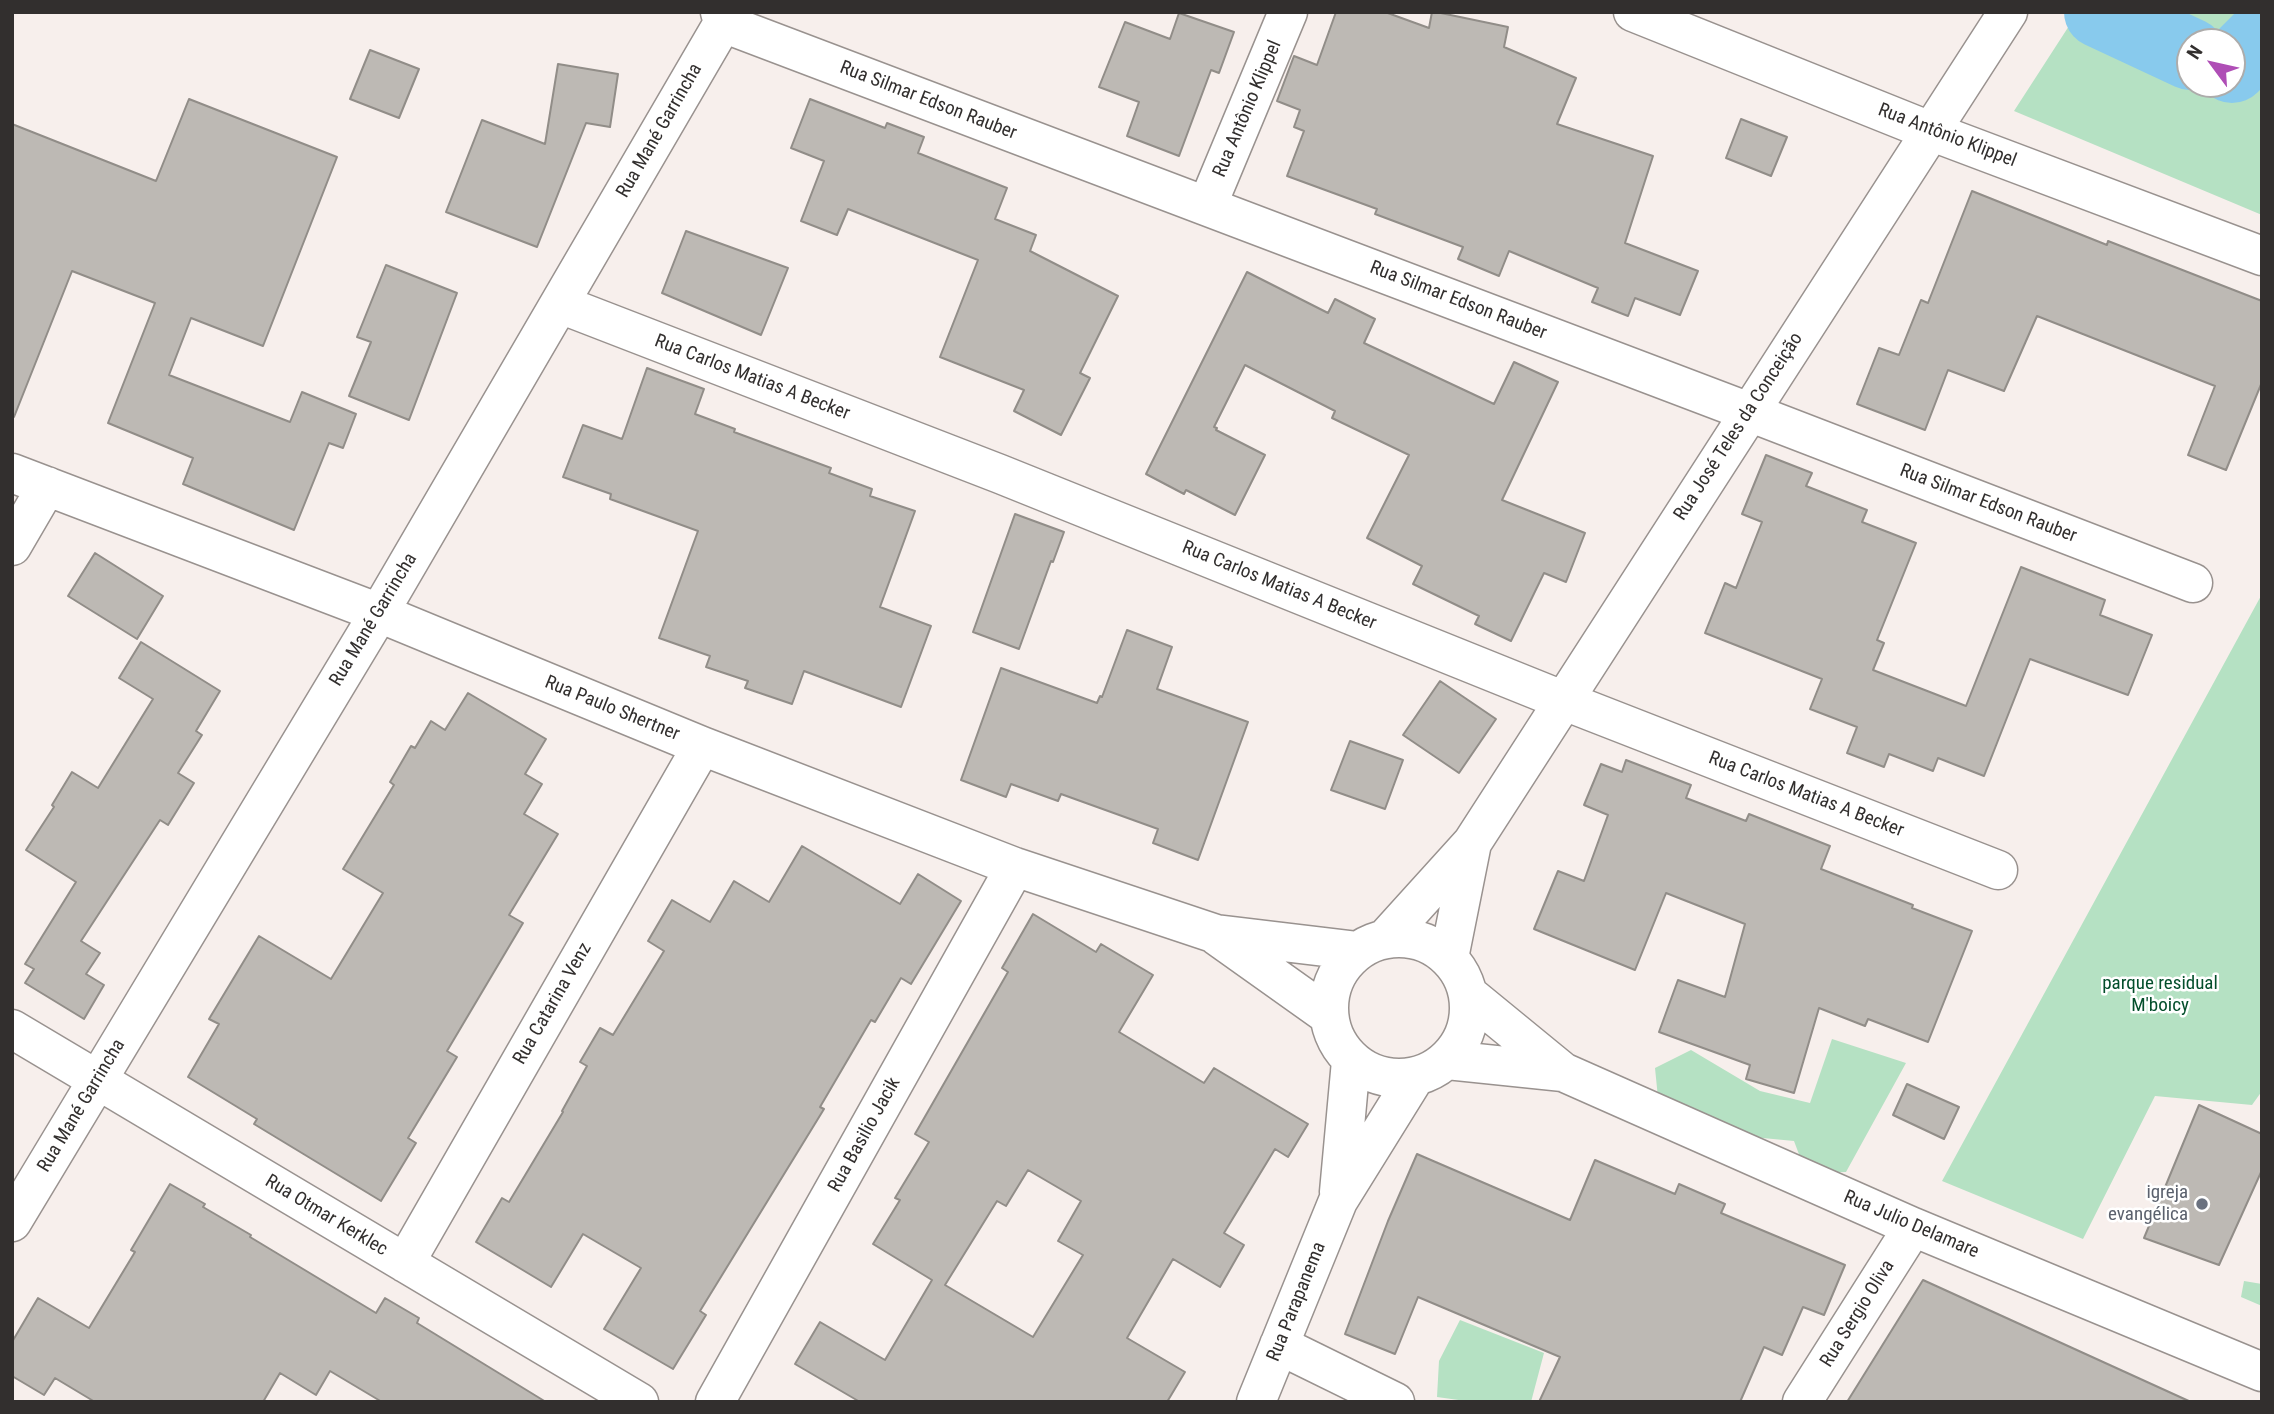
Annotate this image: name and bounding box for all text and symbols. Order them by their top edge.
north arrow [2176,28,2246,98]
street label: Rua Antônio Klippel [1209,37,1287,181]
text: N [2182,41,2207,64]
street label: Rua Silmar Edson Rauber [836,57,1020,145]
street label: Rua Mané Garrincha [612,60,708,202]
street label: Rua Antônio Klippel [1875,99,2019,173]
street label: Rua Silmar Edson Rauber [1366,257,1550,345]
street label: Rua José Teles da Conceição [1670,329,1808,525]
street label: Rua Carlos Matias A Becker [651,330,853,426]
street label: Rua Silmar Edson Rauber [1896,460,2080,548]
street label: Rua Carlos Matias A Becker [1179,537,1379,635]
street label: Rua Mané Garrincha [325,549,423,691]
street label: Rua Paulo Shertner [541,672,683,746]
street label: Rua Carlos Matias A Becker [1705,747,1907,843]
street label: Rua Catarina Venz [509,939,597,1069]
park label: parque residual M'boicy [2102,973,2218,1017]
street label: Rua Mané Garrincha [33,1035,131,1177]
street label: Rua Basilio Jacik [824,1074,906,1196]
street label: Rua Otmar Kerklec [261,1170,391,1262]
place label: igreja evangélica [2108,1182,2188,1226]
street label: Rua Julio Delamare [1840,1186,1982,1264]
marker: igreja evangélica [2194,1196,2210,1212]
street label: Rua Parapanema [1263,1239,1331,1365]
street label: Rua Sergio Oliva [1816,1256,1900,1372]

